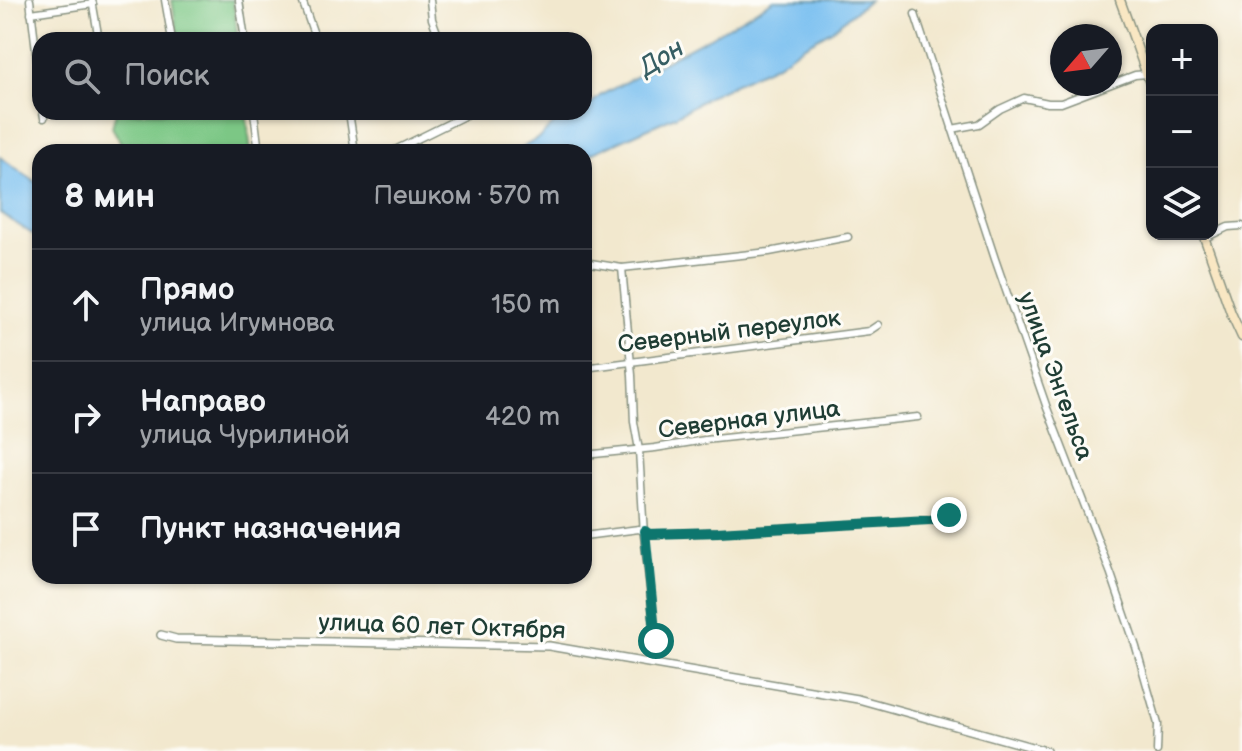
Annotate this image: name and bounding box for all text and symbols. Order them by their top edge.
north arrow [1050,24,1122,96]
map controls [1146,24,1218,240]
button: + [1146,24,1218,96]
search box [32,32,592,120]
water label: Дон [632,33,690,85]
icon: search [60,54,104,98]
text: Поиск [124,58,210,94]
button: − [1146,96,1218,168]
button: layers [1146,168,1218,240]
text: 8 мин [64,176,155,217]
text: Пешком · 570 m [373,181,560,212]
text: Прямо [140,272,234,308]
icon: ahead [64,283,108,327]
street label: улица Энгельса [1012,288,1099,464]
text: 150 m [491,290,560,321]
street label: Северный переулок [616,303,842,360]
text: улица Игумнова [140,308,335,339]
text: Направо [140,384,266,420]
street label: Северная улица [656,394,842,445]
icon: right [64,395,108,439]
text: 420 m [485,402,560,433]
text: улица Чурилиной [140,420,350,451]
route end [931,497,967,533]
icon: arrive [64,507,108,551]
text: Пункт назначения [140,511,401,547]
street label: улица 60 лет Октября [318,608,566,645]
route start [638,623,674,659]

